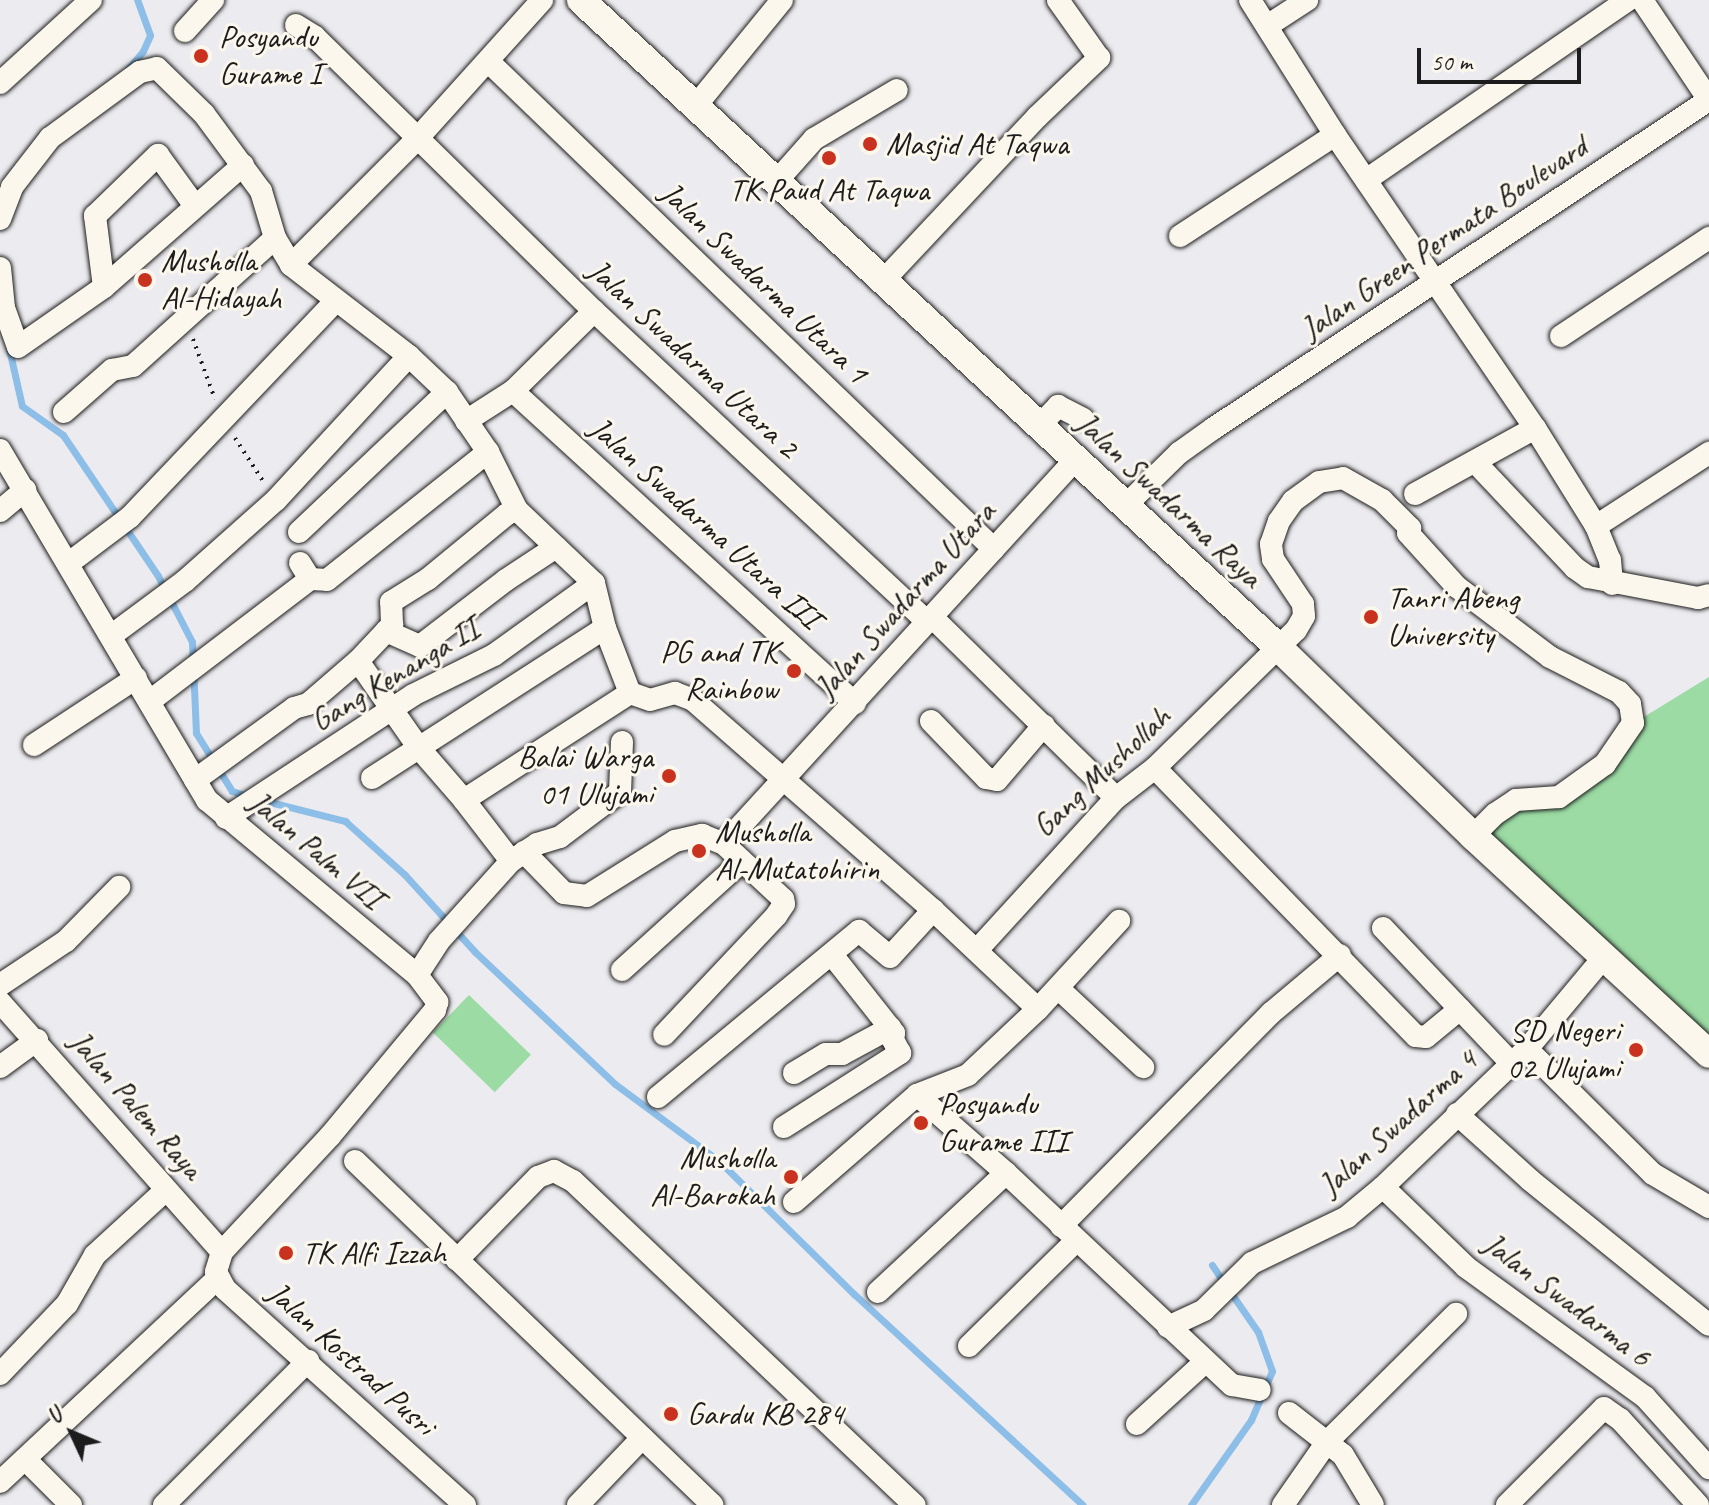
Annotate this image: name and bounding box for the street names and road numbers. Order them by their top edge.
street label: Jalan Green Permata Boulevard [1293,128,1595,348]
street label: Jalan Swadarma Utara 1 [653,174,875,392]
street label: Jalan Swadarma Utara 2 [580,252,806,466]
street label: Jalan Swadarma Raya [1069,405,1269,595]
street label: Jalan Swadarma Utara III [582,409,828,637]
street label: Jalan Swadarma Utara [807,494,1003,706]
street label: Gang Kenanga II [304,610,486,740]
street label: Gang Mushollah [1026,699,1178,845]
street label: Jalan Palm VII [240,782,392,918]
street label: Jalan Palem Raya [60,1021,212,1189]
street label: Jalan Swadarma 4 [1311,1042,1485,1204]
street label: Jalan Swadarma 6 [1476,1225,1658,1375]
street label: Jalan Kostrad Pusri [260,1275,442,1443]

